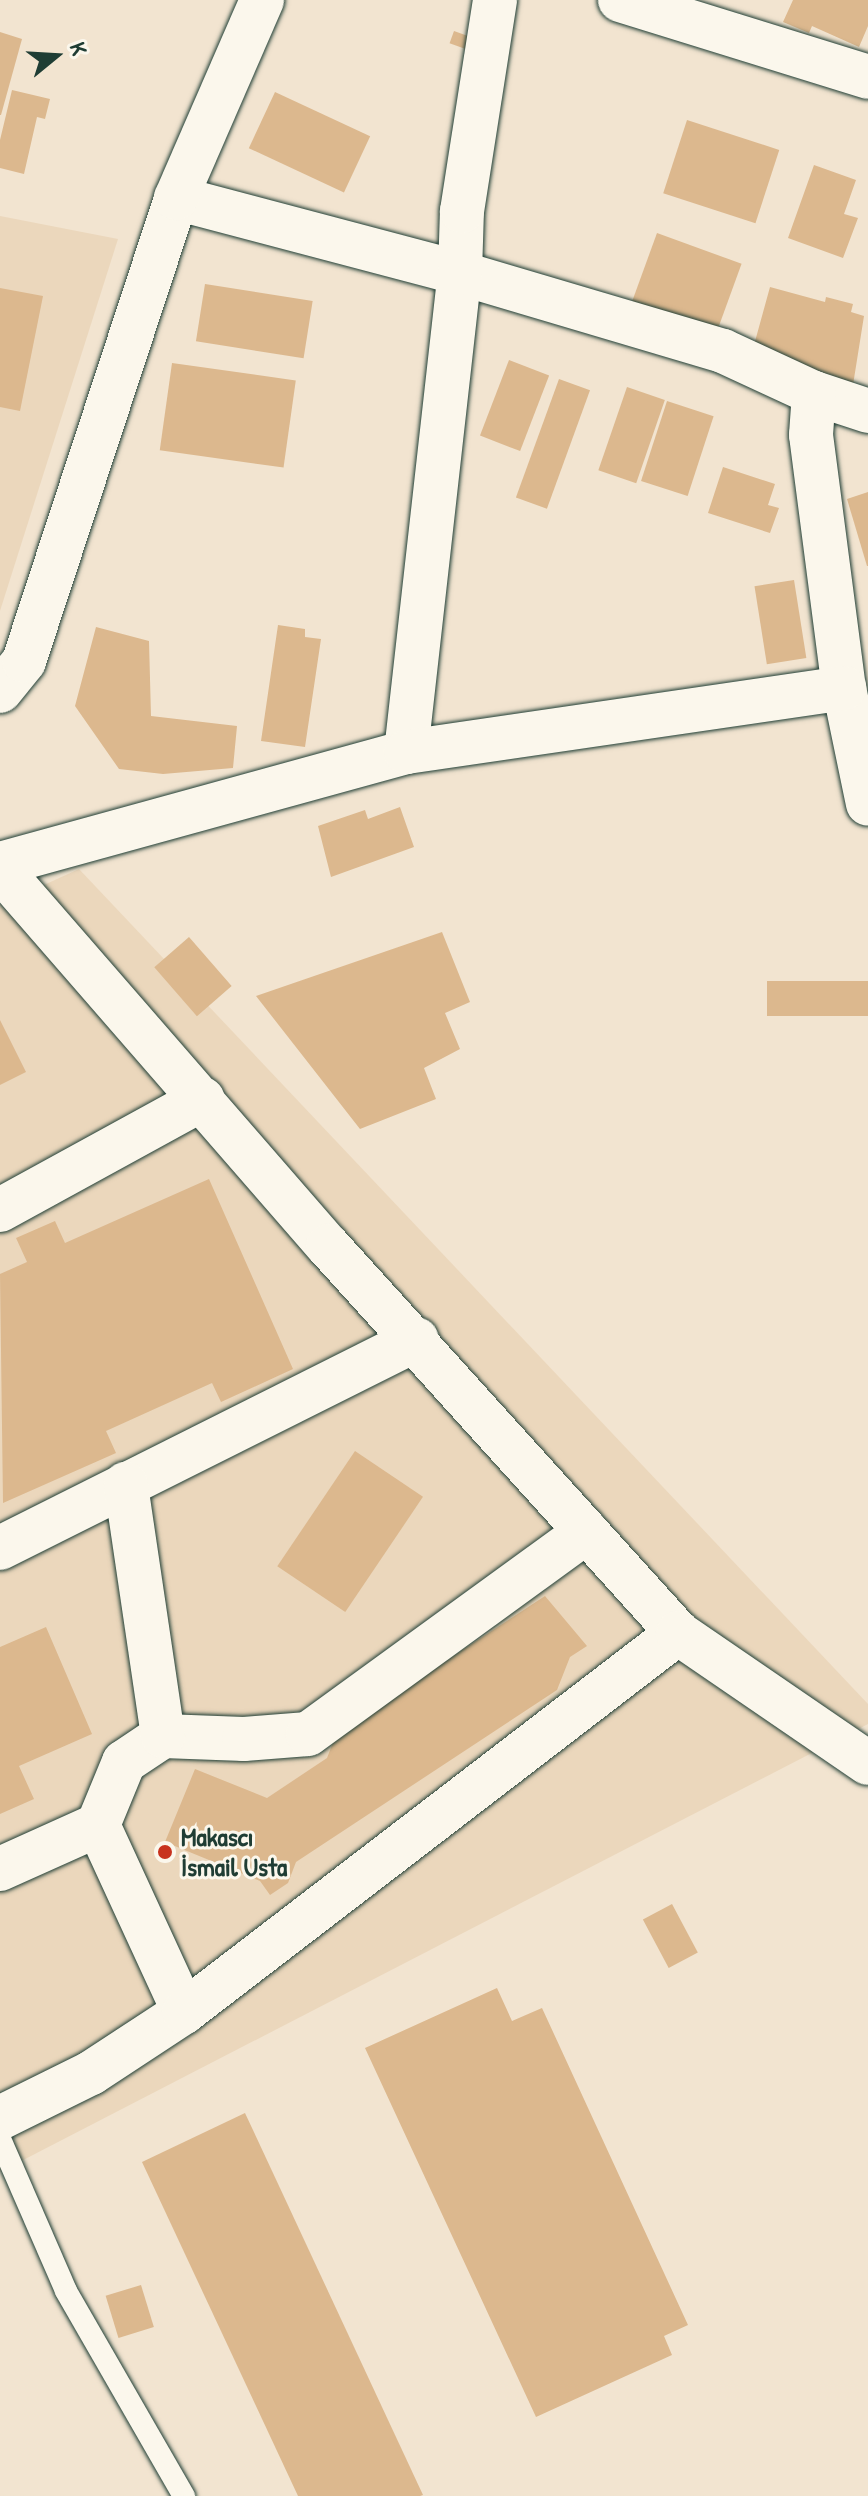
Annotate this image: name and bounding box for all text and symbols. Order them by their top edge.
north arrow [16,16,96,96]
text: K [63,38,95,59]
place label: Makascı İsmail Usta [181,1821,287,1882]
marker: Makascı İsmail Usta [156,1843,174,1861]

